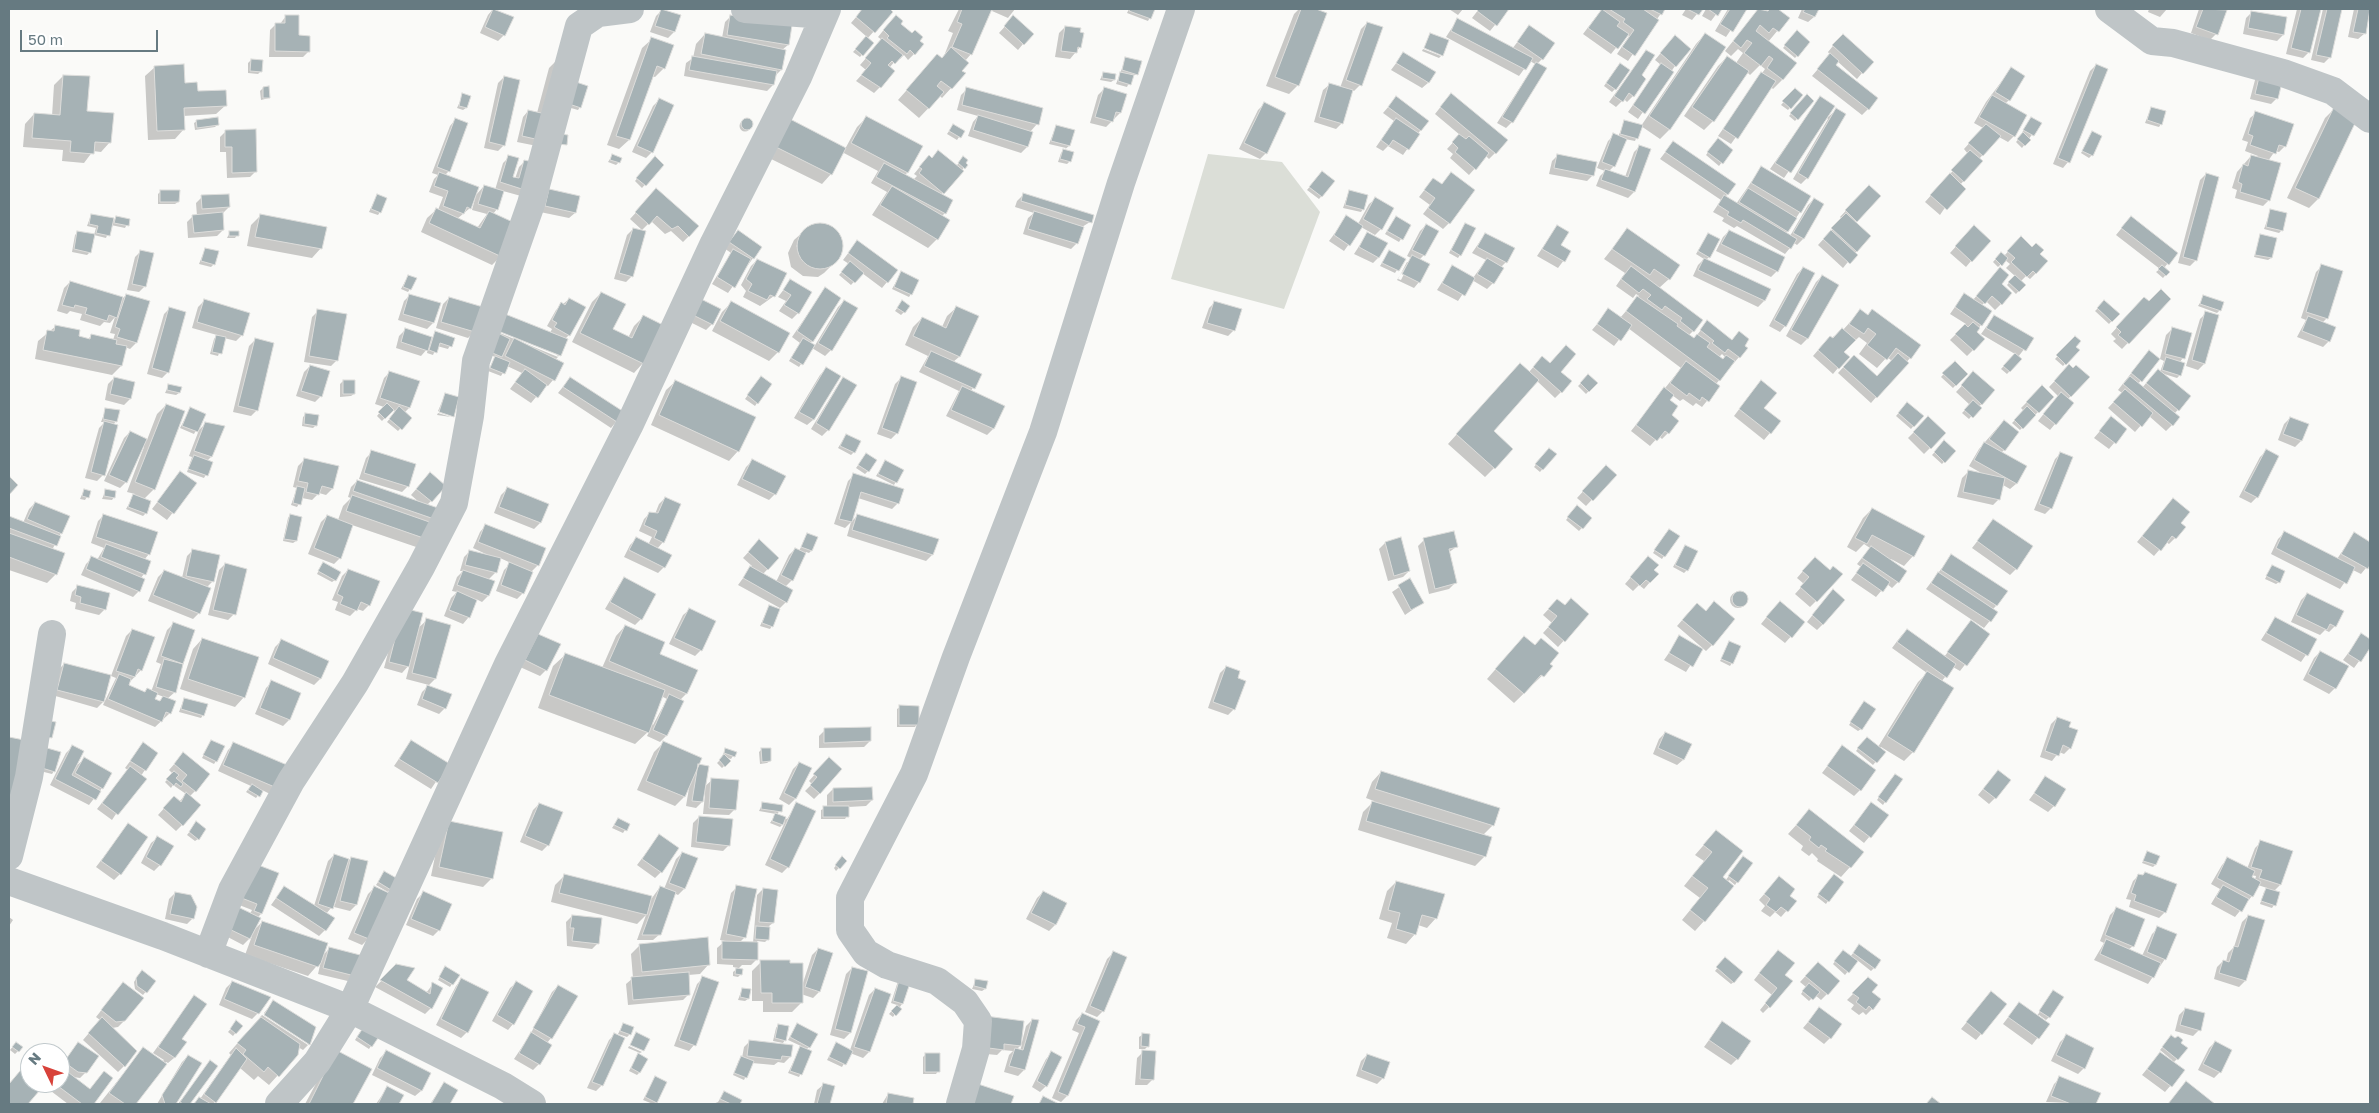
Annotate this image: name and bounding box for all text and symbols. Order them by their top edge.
scale bar [22,20,160,52]
text: 50 m [28,30,63,48]
north arrow [20,1043,70,1093]
text: N [24,1049,44,1068]

